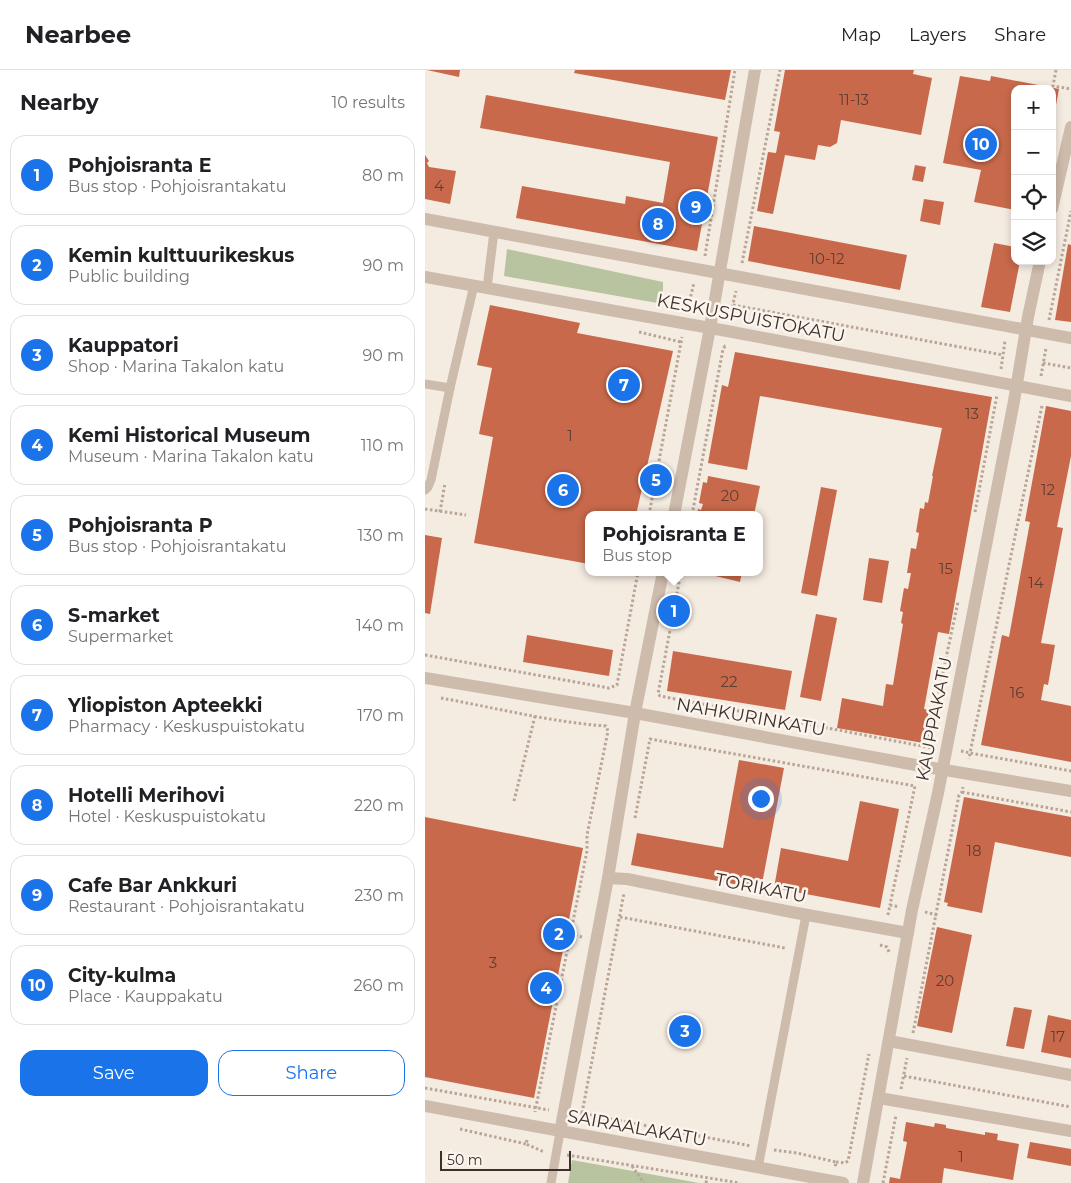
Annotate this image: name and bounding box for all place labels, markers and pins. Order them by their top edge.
pin: 10 [965,125,997,163]
pin: 9 [680,188,712,226]
pin: 8 [642,205,674,243]
pin: 7 [608,366,640,404]
pin: 5 [640,461,672,499]
pin: 6 [547,471,579,509]
pin: 1 [658,592,690,630]
pin: 2 [543,915,575,953]
pin: 4 [530,969,562,1007]
pin: 3 [669,1012,701,1050]

